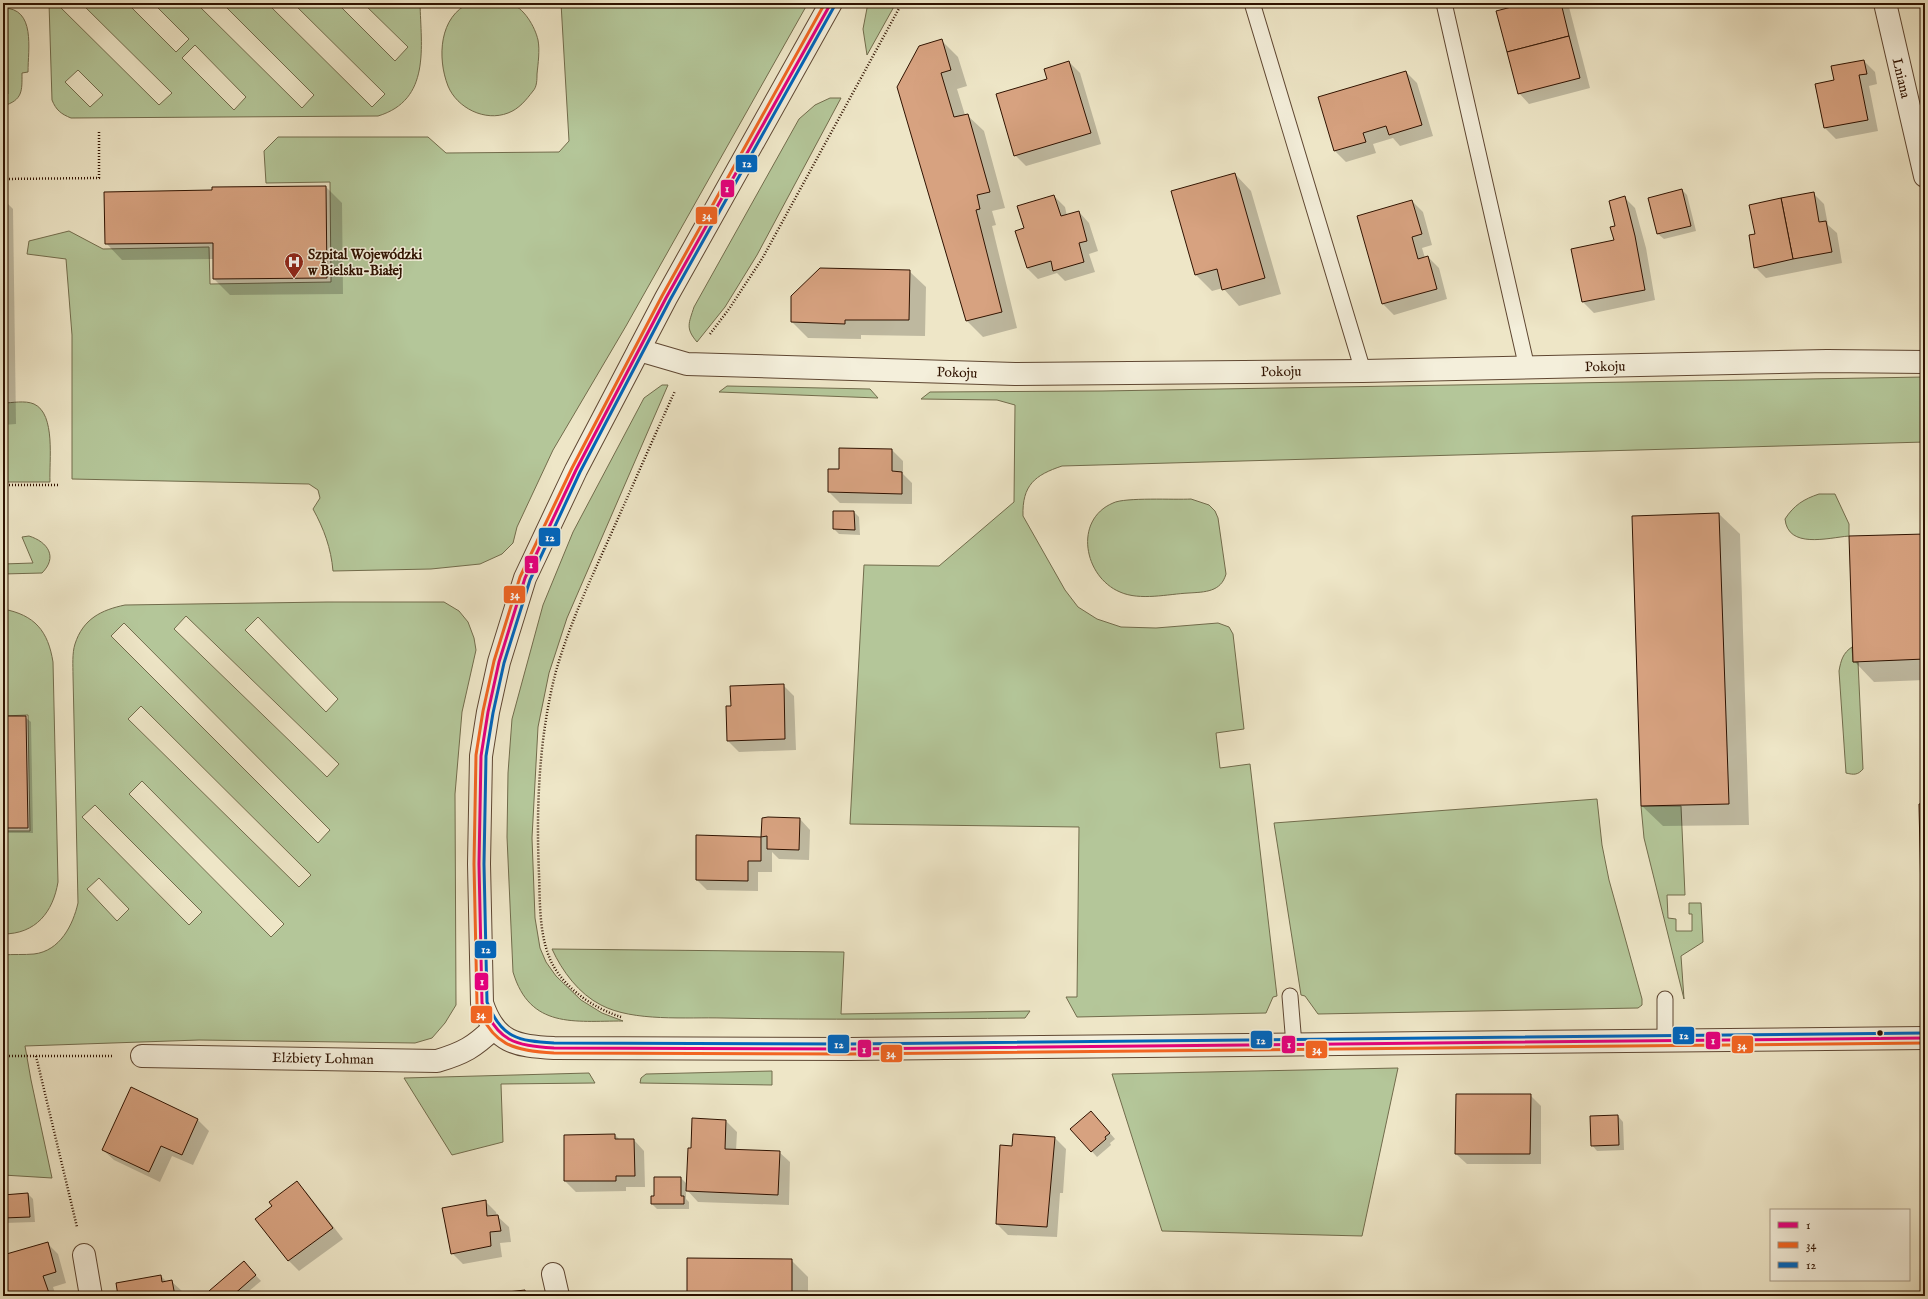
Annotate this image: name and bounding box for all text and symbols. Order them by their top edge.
street label: Lniana [1888,56,1915,101]
line badge: 12 [735,154,758,173]
text: 12 [742,157,752,171]
line badge: 1 [720,179,735,198]
text: 1 [725,182,729,196]
line badge: 34 [695,206,718,225]
text: 34 [702,209,712,223]
place label: Szpital Wojewódzki w Bielsku-Białej [307,246,423,280]
hospital icon: Szpital Wojewódzki w Bielsku-Białej [283,251,305,279]
street label: Pokoju [1584,358,1626,376]
street label: Pokoju [936,363,978,383]
street label: Pokoju [1260,363,1302,381]
line badge: 12 [538,527,561,547]
text: 12 [545,531,555,545]
line badge: 1 [524,555,539,574]
text: 1 [529,558,533,572]
line badge: 34 [503,585,526,604]
text: 34 [510,588,520,602]
line badge: 12 [474,940,497,959]
text: 12 [481,943,491,957]
line badge: 1 [474,972,489,991]
text: 1 [480,975,484,989]
line badge: 34 [470,1005,493,1024]
text: 34 [476,1008,486,1022]
line badge: 12 [1672,1026,1695,1045]
unlabelled marker [1875,1028,1885,1038]
text: 12 [1679,1029,1689,1043]
line badge: 12 [1250,1030,1273,1049]
line badge: 1 [1705,1031,1721,1050]
line badge: 12 [827,1034,850,1054]
text: 12 [1256,1034,1266,1048]
text: 1 [1711,1034,1715,1048]
line badge: 1 [1281,1035,1296,1054]
line badge: 34 [1731,1035,1754,1054]
text: 12 [834,1038,844,1052]
text: 1 [1287,1038,1291,1052]
line badge: 1 [857,1039,872,1058]
text: 34 [1737,1039,1747,1053]
line badge: 34 [1305,1040,1328,1059]
text: 1 [862,1043,866,1057]
text: 34 [1312,1043,1322,1057]
line badge: 34 [880,1044,903,1063]
text: 34 [886,1047,896,1061]
street label: Elżbiety Lohman [272,1049,374,1069]
legend [1770,1209,1910,1281]
text: 1 [1806,1218,1810,1233]
text: 34 [1806,1238,1816,1253]
text: 12 [1806,1258,1816,1273]

